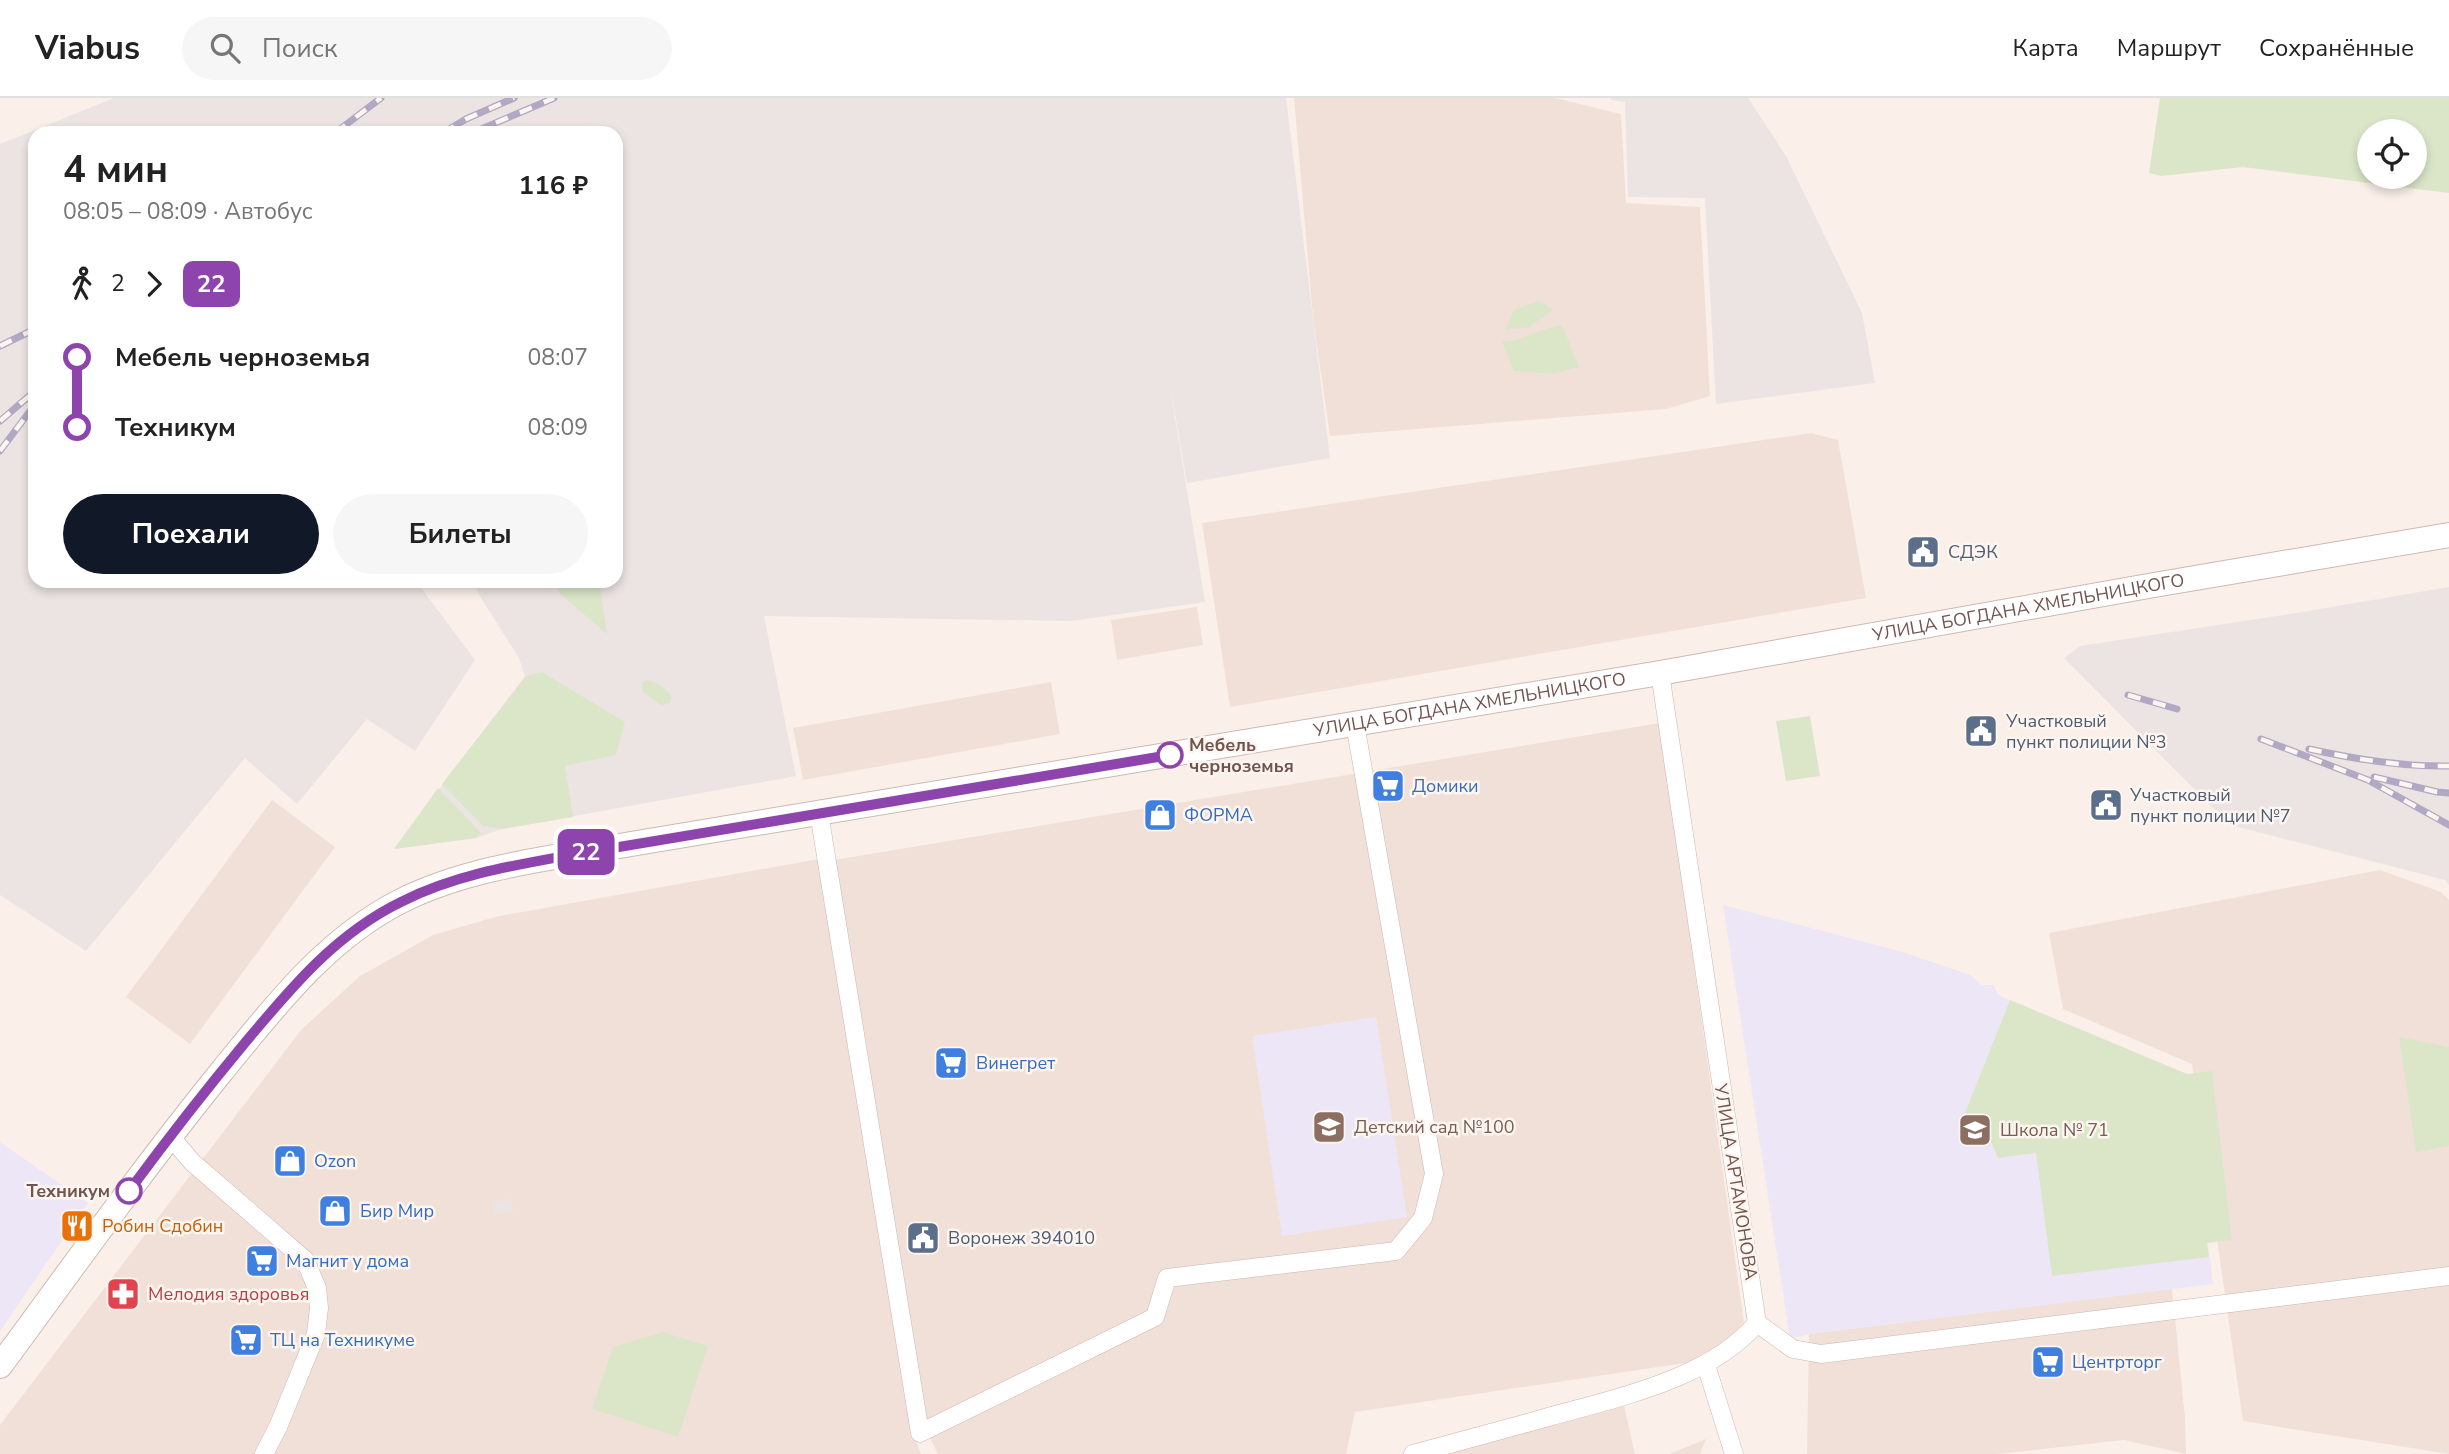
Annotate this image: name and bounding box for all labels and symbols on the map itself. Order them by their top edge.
public building icon: СДЭК [1904,533,1942,571]
place label: СДЭК [1948,540,1998,564]
street label: УЛИЦА БОГДАНА ХМЕЛЬНИЦКОГО [1869,568,2186,647]
street label: УЛИЦА БОГДАНА ХМЕЛЬНИЦКОГО [1310,667,1628,743]
place label: Участковый пункт полиции №3 [2005,709,2167,754]
public building icon: Участковый пункт полиции №3 [1962,712,2000,750]
place label: Мебель черноземья [1189,733,1294,778]
marker: Мебель черноземья [1157,742,1183,768]
supermarket icon: Домики [1369,767,1407,805]
place label: Домики [1412,774,1479,798]
place label: Участковый пункт полиции №7 [2129,783,2291,828]
public building icon: Участковый пункт полиции №7 [2087,786,2125,824]
shop icon: ФОРМА [1141,796,1179,834]
place label: ФОРМА [1184,803,1253,827]
line badge: 22 [554,829,618,875]
supermarket icon: Винегрет [932,1044,970,1082]
place label: Винегрет [976,1051,1055,1075]
street label: УЛИЦА АРТАМОНОВА [1708,1081,1763,1282]
school or university icon: Детский сад №100 [1310,1108,1348,1146]
school or university icon: Школа № 71 [1956,1111,1994,1149]
place label: Детский сад №100 [1354,1115,1515,1139]
place label: Школа № 71 [2000,1118,2109,1142]
shop icon: Ozon [271,1142,309,1180]
place label: Ozon [314,1149,356,1173]
marker: Техникум [116,1178,142,1204]
place label: Техникум [26,1179,110,1203]
shop icon: Бир Мир [316,1192,354,1230]
place label: Бир Мир [360,1199,434,1223]
restaurant icon: Робин Сдобин [58,1207,96,1245]
place label: Робин Сдобин [102,1214,223,1238]
public building icon: Воронеж 394010 [904,1219,942,1257]
place label: Воронеж 394010 [948,1226,1095,1250]
supermarket icon: Магнит у дома [243,1242,281,1280]
place label: Магнит у дома [286,1249,409,1273]
pharmacy icon: Мелодия здоровья [104,1275,142,1313]
place label: Мелодия здоровья [148,1282,309,1306]
supermarket icon: ТЦ на Техникуме [227,1321,265,1359]
place label: ТЦ на Техникуме [270,1328,415,1352]
supermarket icon: Центрторг [2029,1343,2067,1381]
place label: Центрторг [2072,1350,2162,1374]

